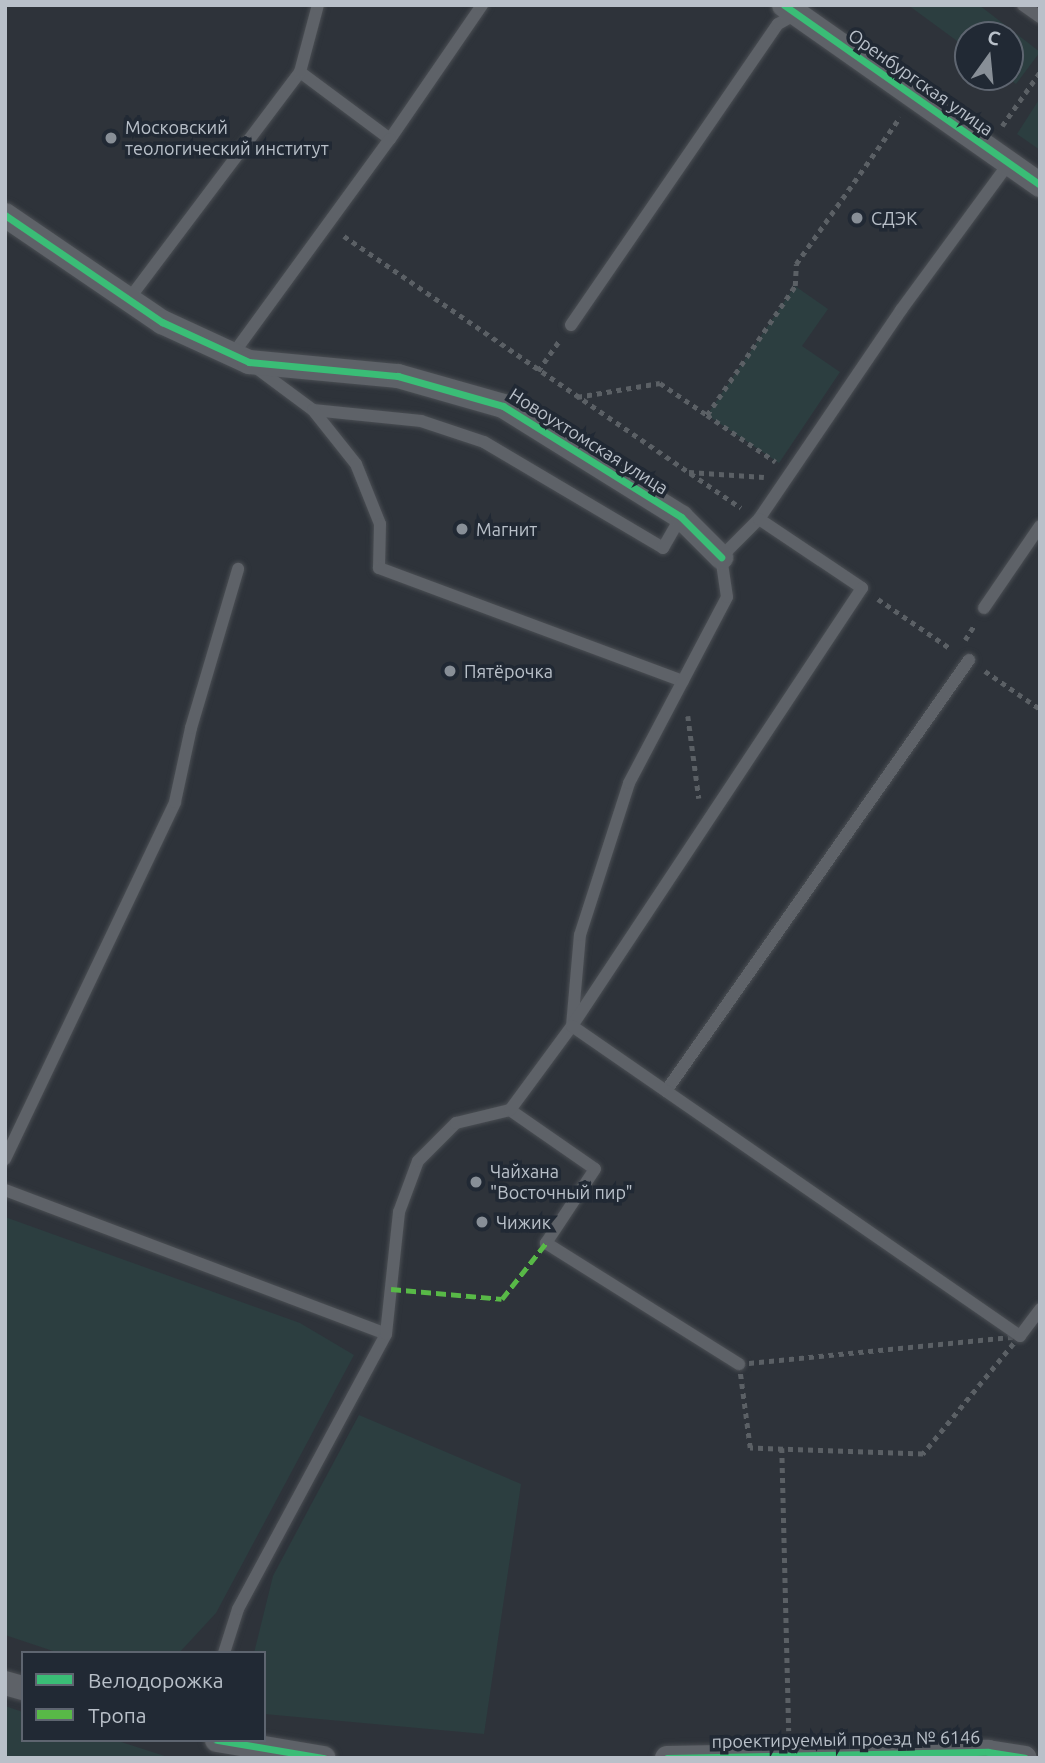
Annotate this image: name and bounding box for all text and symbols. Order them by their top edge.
north arrow [954,21,1024,91]
street label: Оренбургская улица [844,24,998,140]
text: С [985,25,1003,50]
place label: Московский теологический институт [125,117,329,160]
marker: Московский теологический институт [103,130,119,146]
place label: СДЭК [871,207,917,229]
marker: СДЭК [849,210,865,226]
street label: Новоухтомская улица [506,383,672,499]
place label: Магнит [476,518,537,540]
marker: Магнит [454,521,470,537]
place label: Пятёрочка [464,660,553,682]
marker: Пятёрочка [442,663,458,679]
place label: Чайхана "Восточный пир" [490,1161,633,1204]
marker: Чайхана "Восточный пир" [468,1174,484,1190]
place label: Чижик [496,1211,551,1233]
marker: Чижик [474,1214,490,1230]
legend [21,1651,266,1742]
text: Велодорожка [88,1668,224,1692]
text: Тропа [88,1703,147,1727]
street label: проектируемый проезд № 6146 [711,1726,981,1752]

